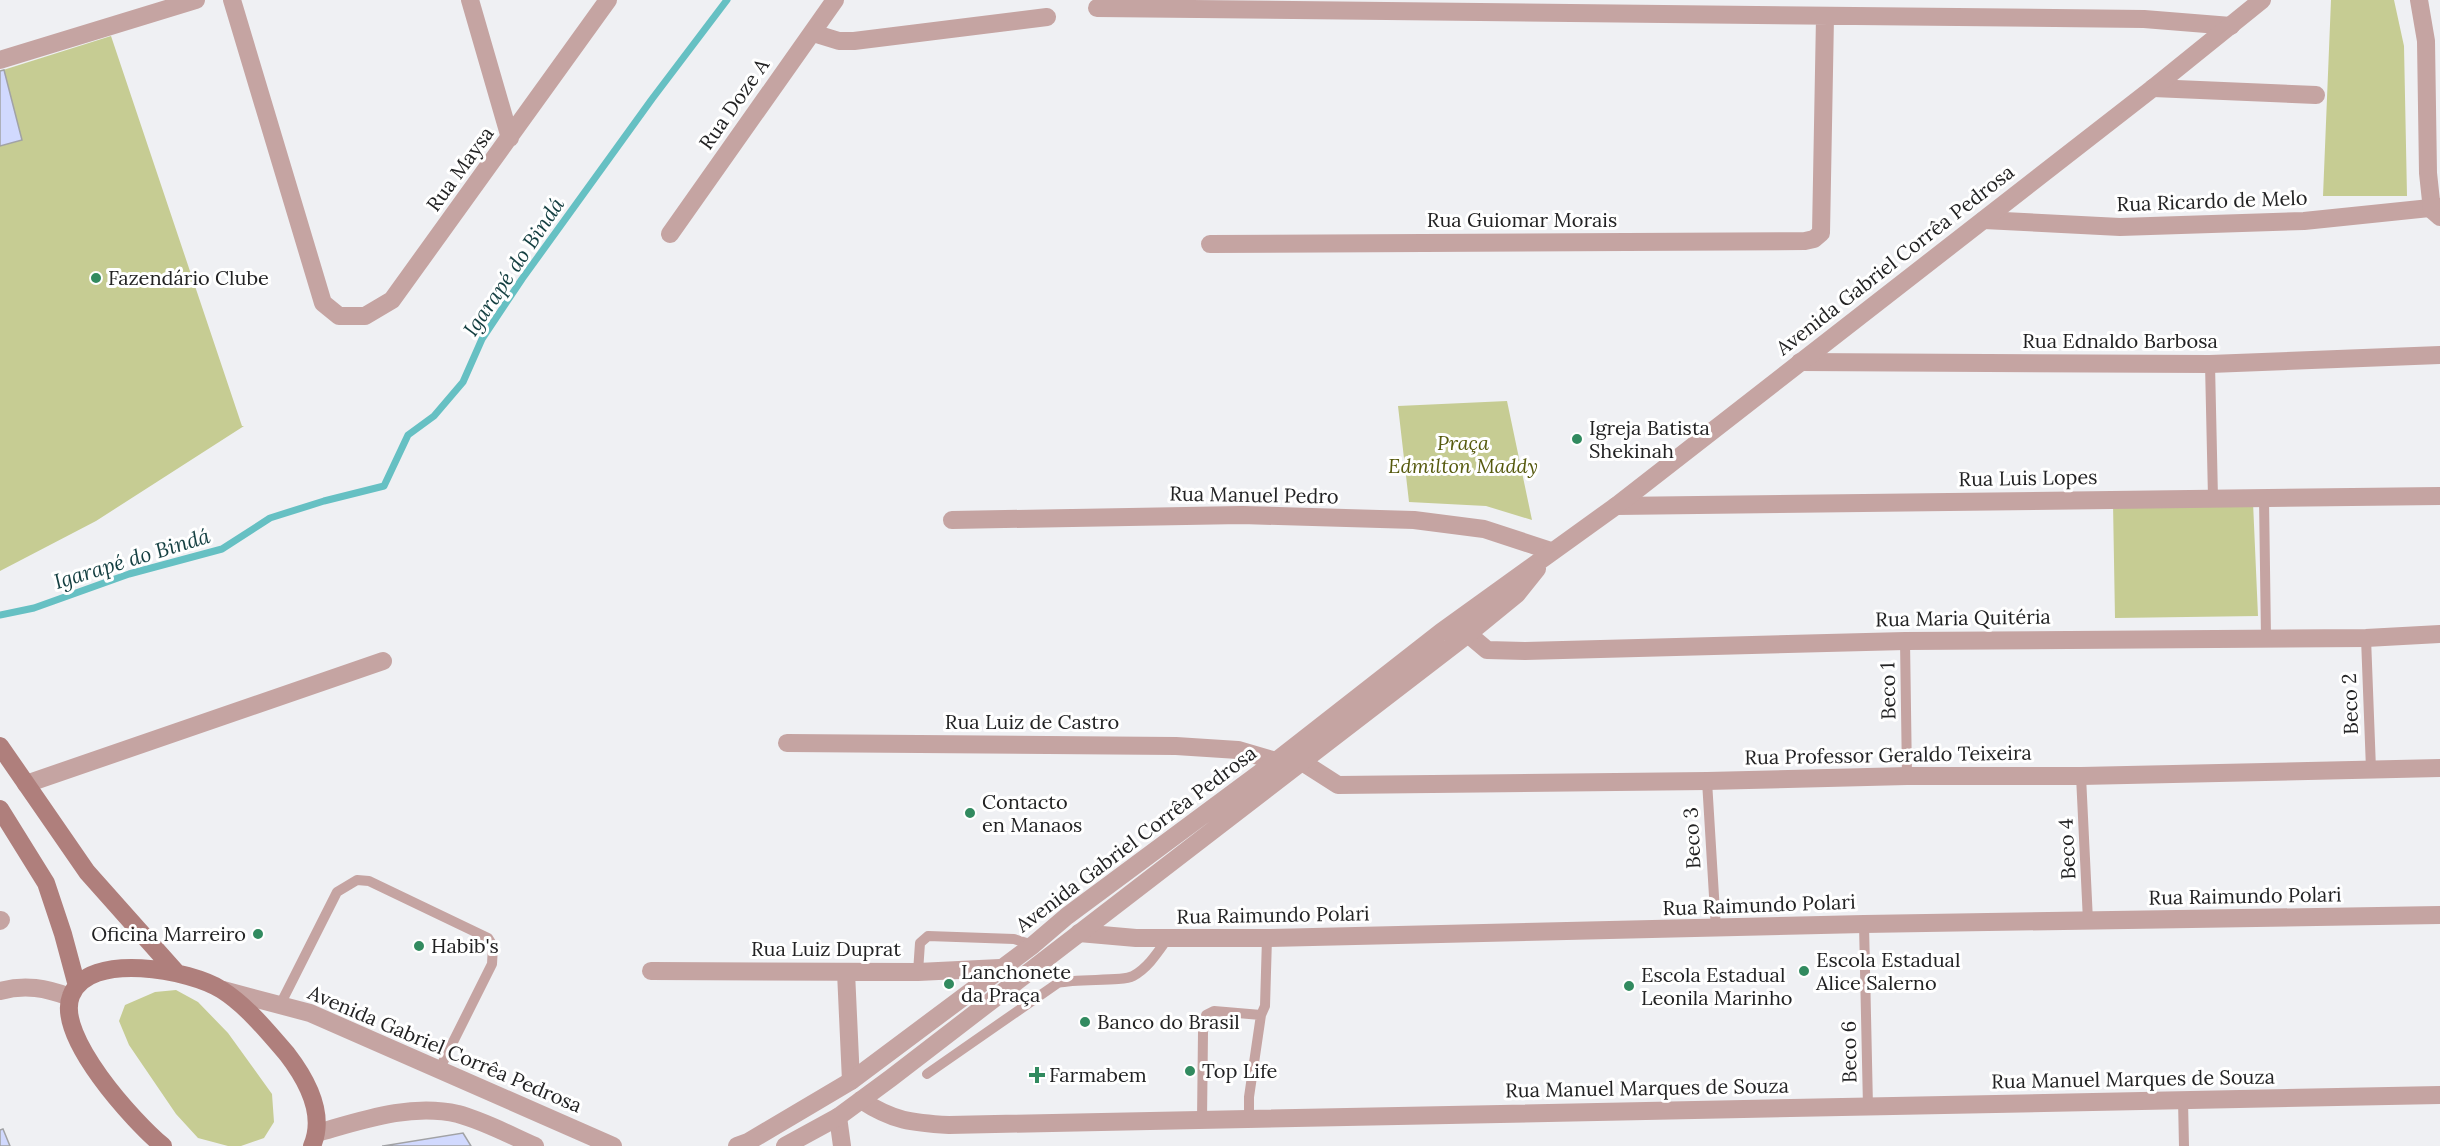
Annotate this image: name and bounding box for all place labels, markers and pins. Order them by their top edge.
place label: Fazendário Clube [108,265,269,290]
marker: Fazendário Clube [89,271,103,285]
place label: Igreja Batista Shekinah [1589,415,1710,463]
marker: Igreja Batista Shekinah [1570,432,1584,446]
place label: Contacto en Manaos [982,789,1082,837]
marker: Contacto en Manaos [963,806,977,820]
place label: Oficina Marreiro [91,921,246,946]
marker: Oficina Marreiro [251,927,265,941]
place label: Habib's [431,933,499,958]
marker: Habib's [412,939,426,953]
place label: Escola Estadual Alice Salerno [1815,947,1960,995]
place label: Lanchonete da Praça [961,959,1071,1007]
place label: Escola Estadual Leonila Marinho [1641,962,1793,1010]
marker: Escola Estadual Alice Salerno [1797,964,1811,978]
marker: Lanchonete da Praça [942,977,956,991]
marker: Escola Estadual Leonila Marinho [1622,979,1636,993]
place label: Banco do Brasil [1097,1009,1240,1034]
marker: Banco do Brasil [1078,1015,1092,1029]
place label: Top Life [1202,1058,1278,1083]
place label: Farmabem [1049,1062,1147,1087]
marker: Top Life [1183,1064,1197,1078]
marker: Farmabem [1030,1068,1044,1082]

